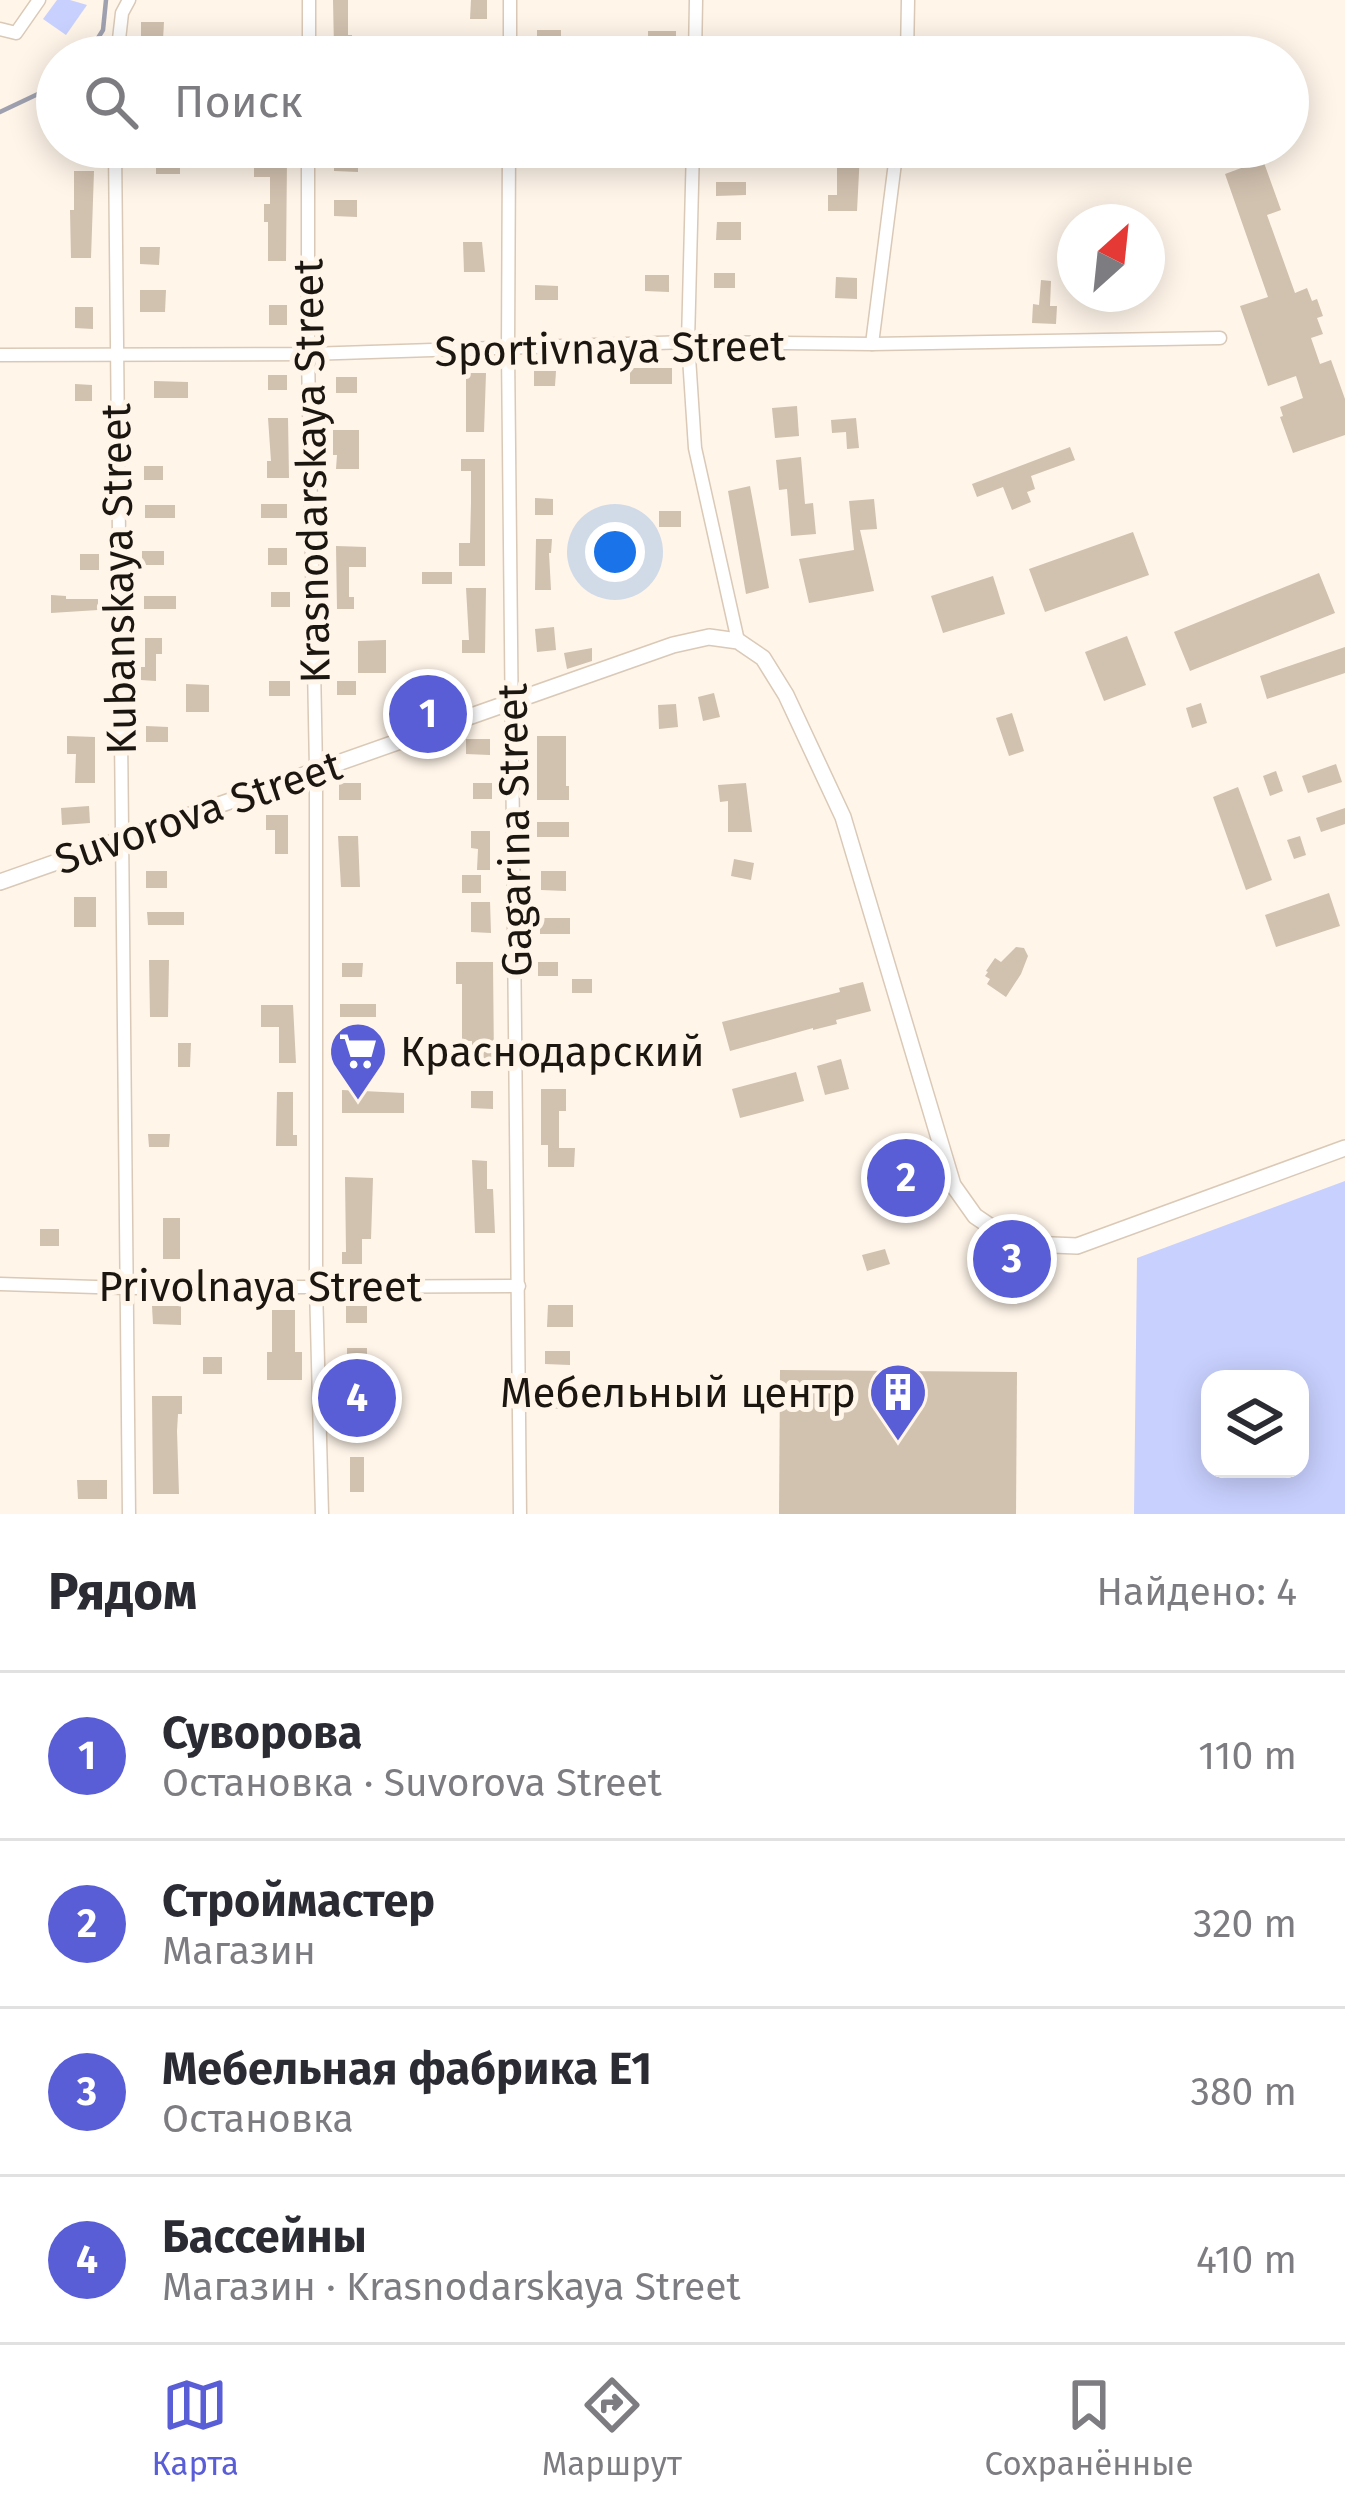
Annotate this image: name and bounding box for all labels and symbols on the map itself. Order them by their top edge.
north arrow [1057,204,1165,312]
street label: Krasnodarskaya Street [283,257,341,684]
street label: Sportivnaya Street [434,321,787,377]
street label: Kubanskaya Street [91,402,147,755]
your location [585,522,645,582]
pin: 1 [389,669,467,759]
street label: Gagarina Street [487,682,543,977]
street label: Suvorova Street [49,740,349,885]
supermarket icon: Краснодарский [327,1020,389,1102]
place label: Краснодарский [400,1027,705,1077]
pin: 2 [867,1133,945,1223]
pin: 3 [973,1214,1051,1304]
street label: Privolnaya Street [98,1262,423,1312]
pin: 4 [318,1353,396,1443]
building icon: Мебельный центр [867,1361,929,1443]
place label: Мебельный центр [500,1368,856,1418]

